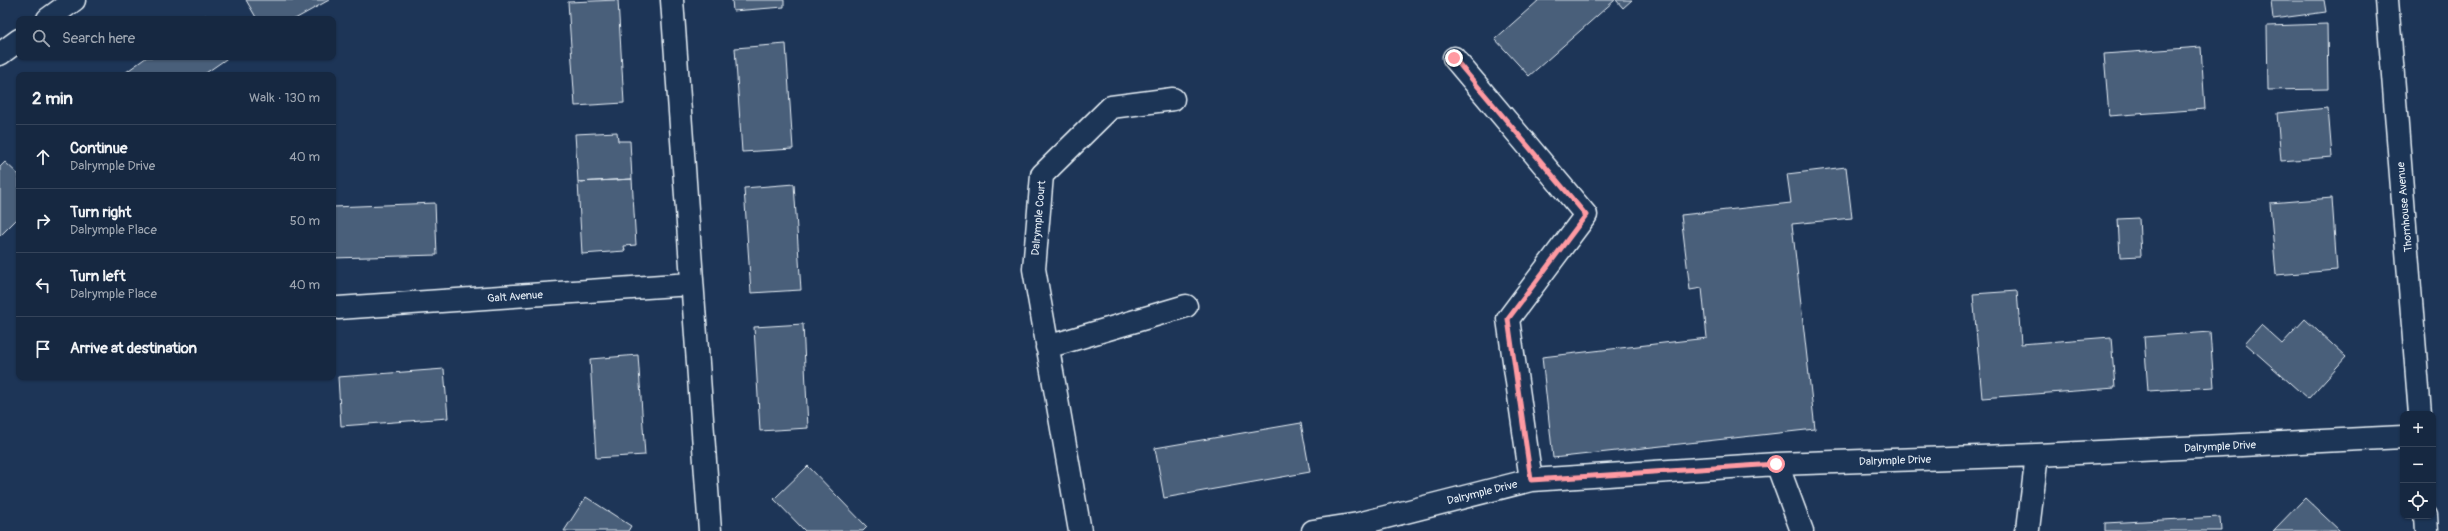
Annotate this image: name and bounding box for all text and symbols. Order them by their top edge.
search box [16,16,336,60]
icon: search [30,27,52,49]
text: Search here [62,29,135,48]
route end [1445,49,1463,67]
text: 2 min [32,88,73,109]
text: Walk · 130 m [249,90,320,106]
text: Continue [70,139,128,158]
icon: ahead [32,146,54,168]
text: 40 m [289,149,320,165]
text: Dalrymple Drive [70,158,155,174]
street label: Thornhouse Avenue [2394,161,2415,253]
street label: Dalrymple Court [1029,179,1048,256]
text: Turn right [70,203,131,222]
icon: right [32,210,54,232]
text: 50 m [290,213,320,229]
text: Dalrymple Place [70,222,157,238]
text: Turn left [70,267,126,286]
icon: left [32,274,54,296]
text: 40 m [289,277,320,293]
text: Dalrymple Place [70,286,157,302]
street label: Galt Avenue [487,288,544,305]
icon: arrive [32,338,54,360]
text: Arrive at destination [70,339,197,358]
map controls [2400,411,2436,519]
button: + [2400,411,2436,447]
street label: Dalrymple Drive [2184,438,2257,455]
button: − [2400,447,2436,483]
street label: Dalrymple Drive [1859,453,1932,468]
route start [1767,455,1785,473]
street label: Dalrymple Drive [1446,477,1519,508]
button: locate [2400,483,2436,519]

